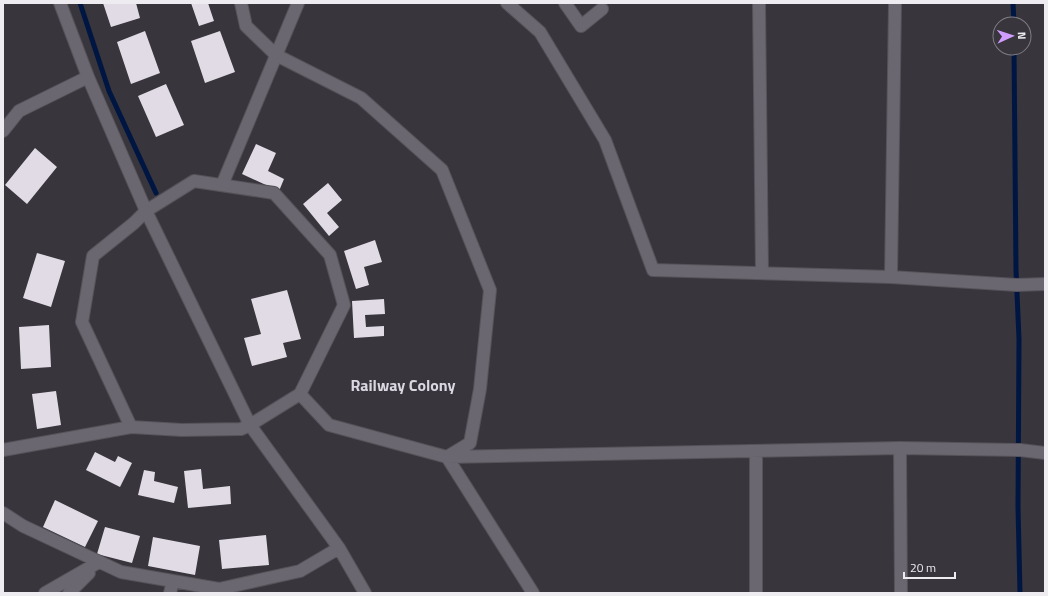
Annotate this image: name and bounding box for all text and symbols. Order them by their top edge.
north arrow [992,16,1032,56]
text: N [1014,31,1030,40]
district label: Railway Colony [350,373,456,397]
scale bar [904,554,955,580]
text: 20 m [910,558,936,577]

